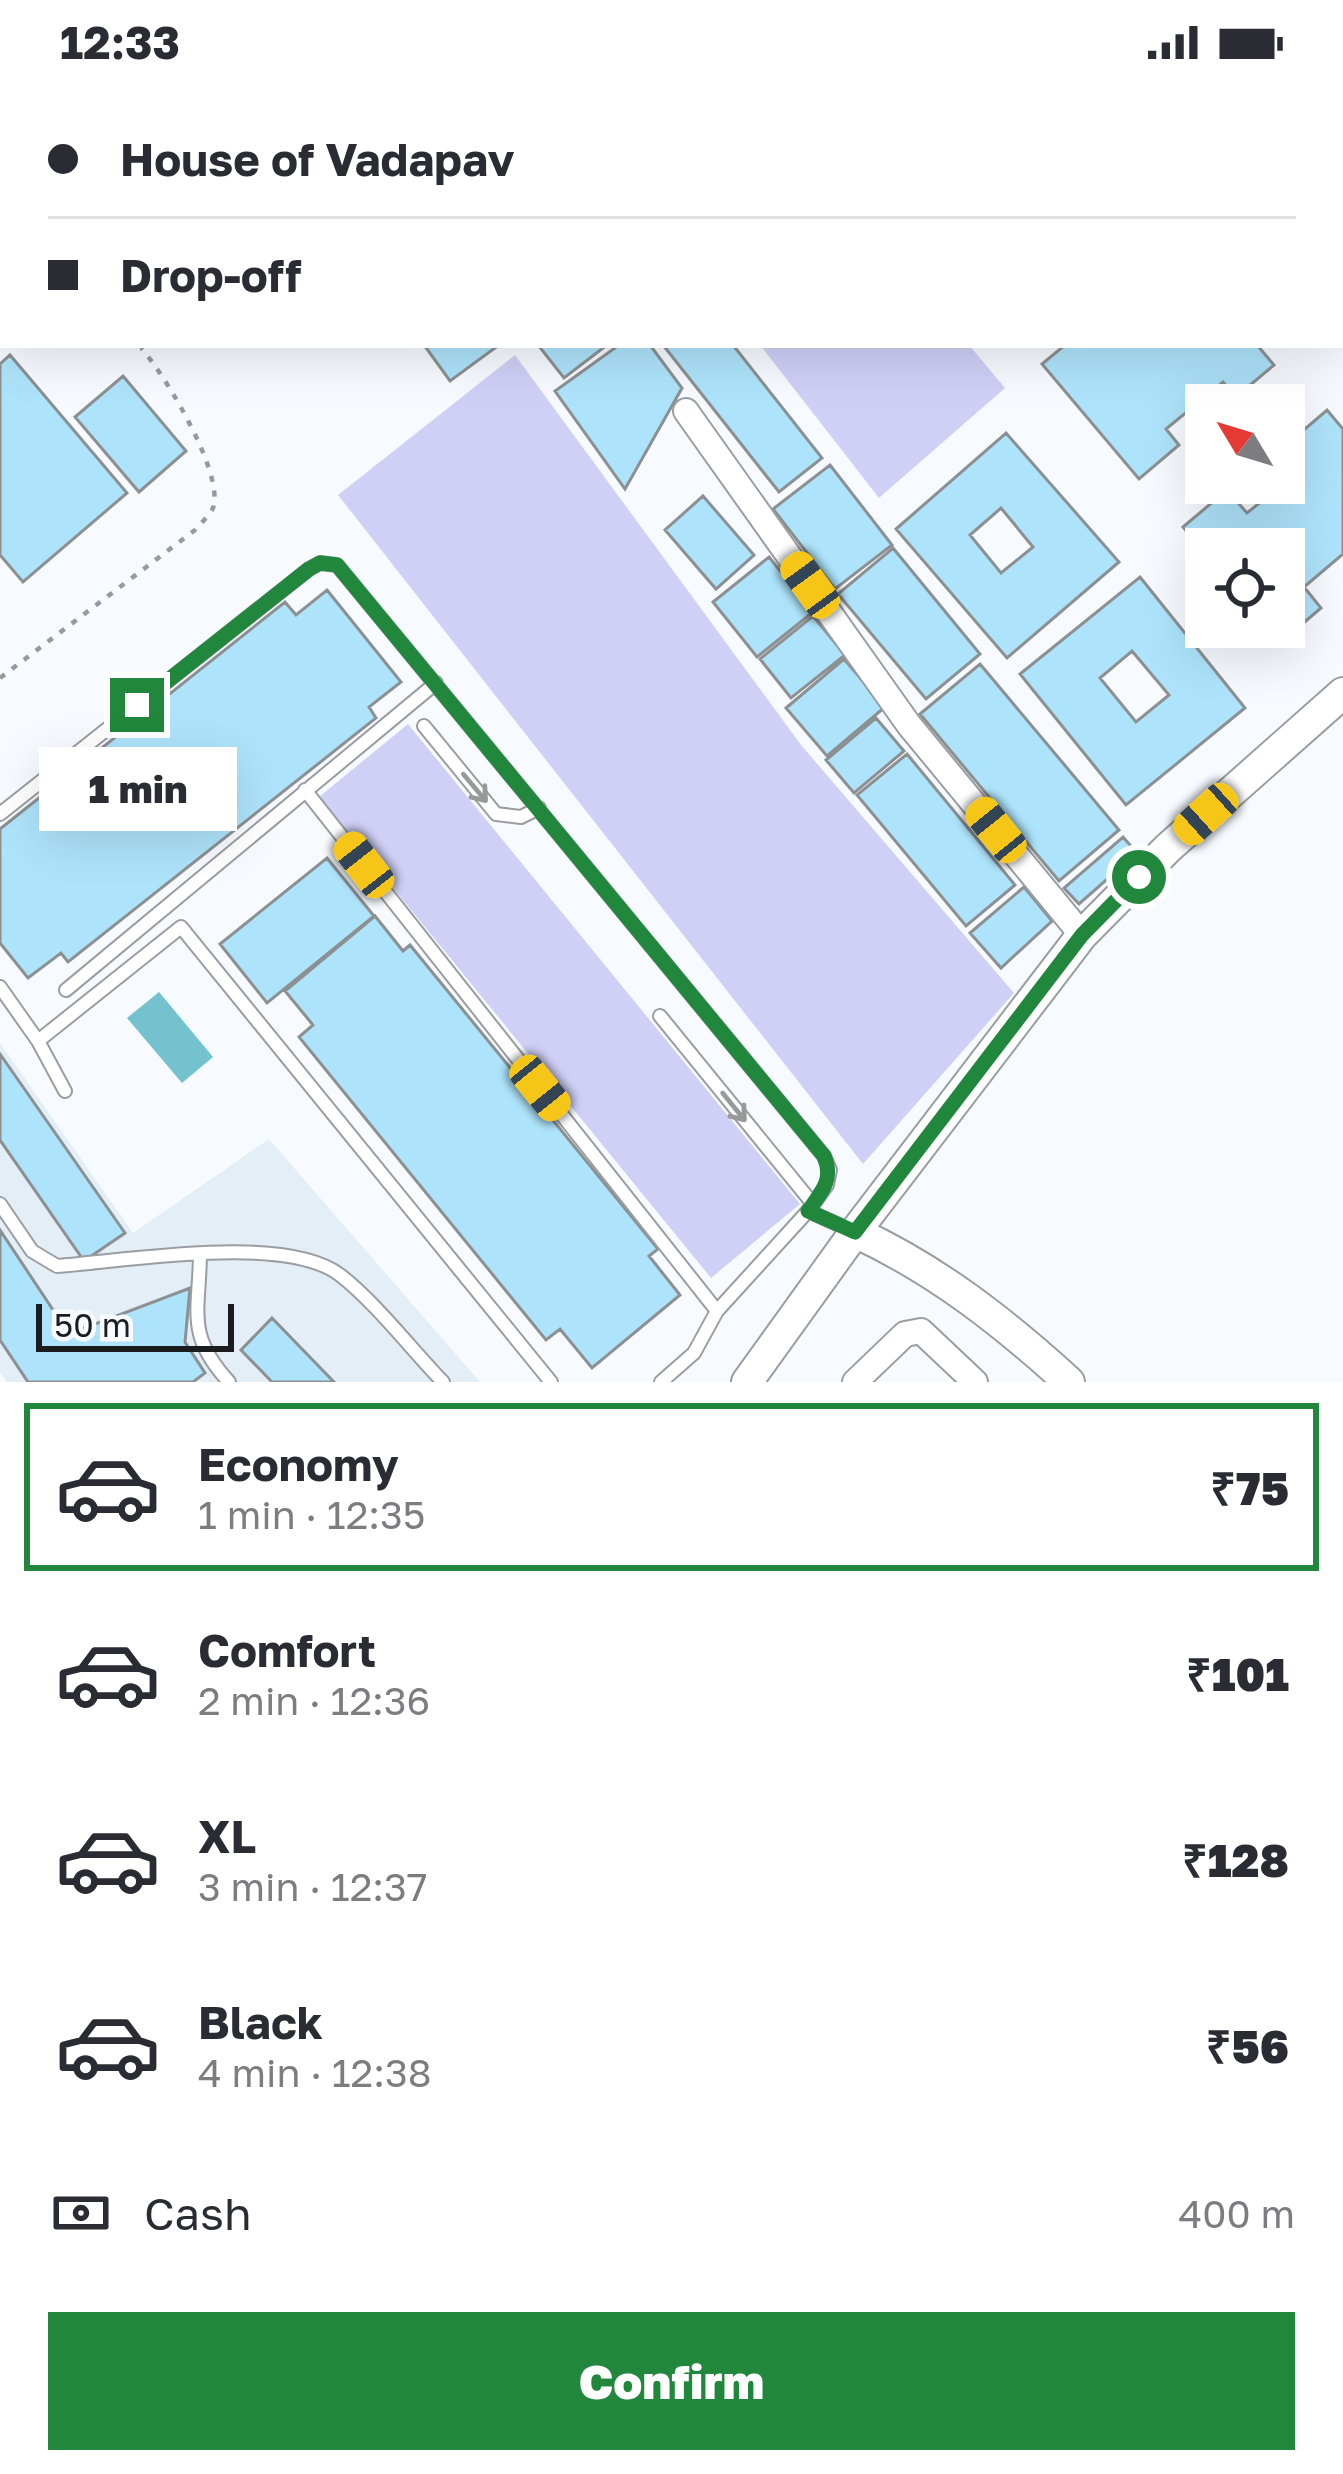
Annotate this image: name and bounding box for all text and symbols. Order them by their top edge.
text: 12:33 [60,15,180,69]
text: House of Vadapav [120,132,514,186]
text: Drop-off [120,248,301,302]
north arrow [1185,384,1305,504]
map controls [1185,384,1305,648]
button: locate [1185,528,1305,648]
car [774,545,846,625]
route end [110,678,164,732]
callout: 1 min [38,747,236,831]
text: 1 min [88,765,188,812]
one-way arrow [460,772,488,803]
car [1167,777,1245,851]
car [959,791,1033,869]
car [328,826,400,904]
route start [1112,850,1166,904]
car [503,1049,577,1127]
one-way arrow [720,1091,748,1122]
scale bar [36,1298,234,1351]
text: 50 m [54,1305,131,1344]
icon: car [54,1433,162,1541]
text: Economy [198,1437,399,1491]
text: ₹75 [1210,1461,1289,1515]
text: 1 min · 12:35 [198,1491,426,1538]
icon: car [54,1619,162,1727]
text: Comfort [198,1623,376,1677]
text: ₹101 [1186,1647,1289,1701]
text: 2 min · 12:36 [198,1677,430,1724]
icon: car [54,1805,162,1913]
text: XL [198,1809,256,1863]
text: ₹128 [1182,1833,1289,1887]
text: 3 min · 12:37 [198,1863,427,1910]
icon: car [54,1991,162,2099]
text: Black [198,1995,323,2049]
text: ₹56 [1206,2019,1289,2073]
text: 4 min · 12:38 [198,2049,432,2096]
icon: cash [48,2180,114,2246]
text: Cash [144,2186,252,2240]
text: 400 m [1179,2190,1295,2237]
button: Confirm [48,2312,1295,2450]

